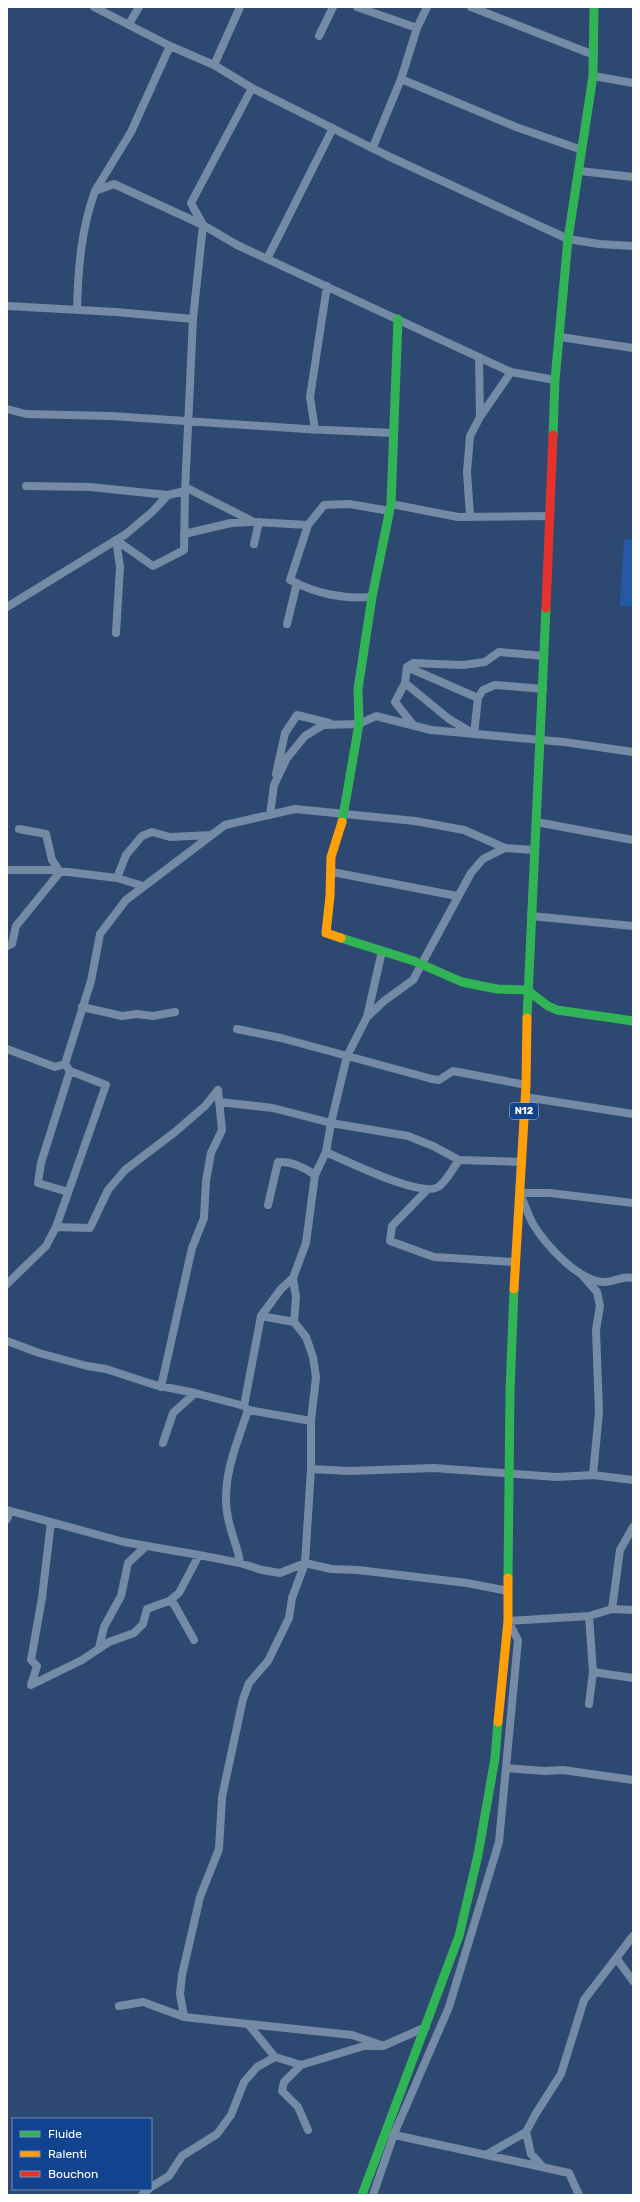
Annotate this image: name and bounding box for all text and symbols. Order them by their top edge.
road number: N12 [510,1103,538,1119]
legend [12,2118,152,2190]
text: Fluide [48,2127,82,2141]
text: Ralenti [48,2147,87,2161]
text: Bouchon [48,2167,98,2181]

